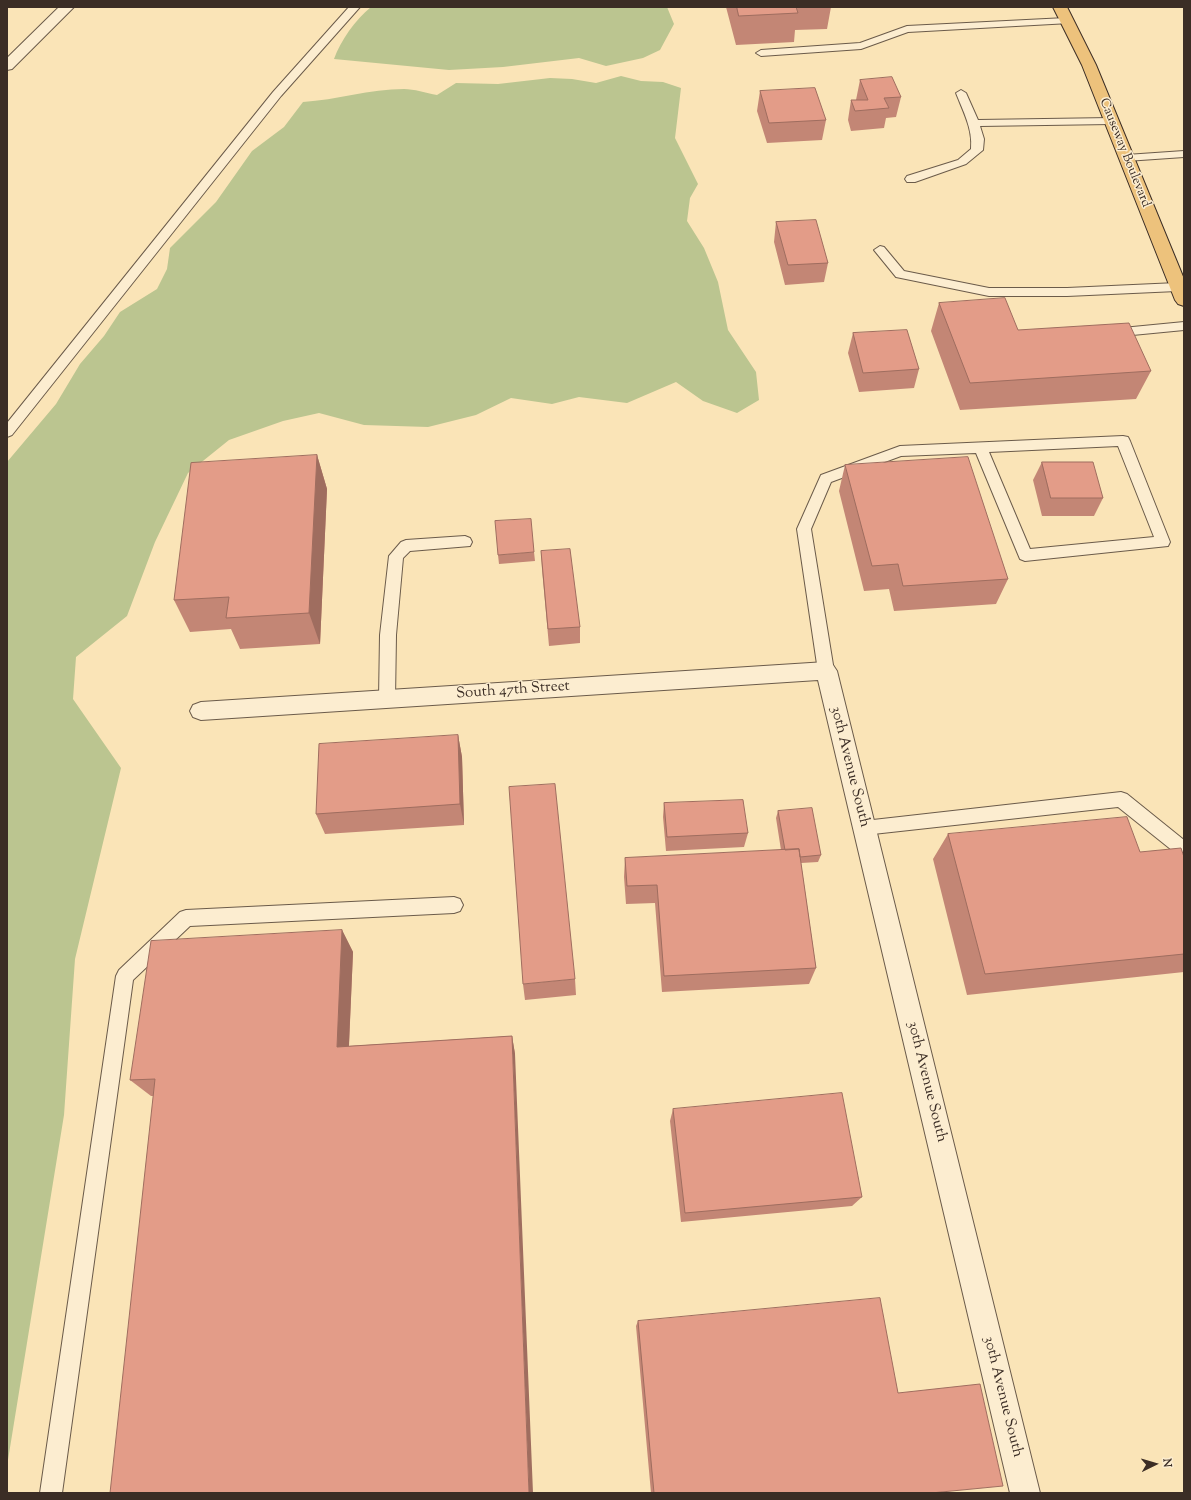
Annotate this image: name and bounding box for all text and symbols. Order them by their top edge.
street label: Causeway Boulevard [1095,96,1153,210]
street label: South 47th Street [456,678,570,704]
street label: 30th Avenue South [825,705,873,829]
street label: 30th Avenue South [902,1020,950,1144]
street label: 30th Avenue South [978,1335,1026,1459]
north arrow [1135,1444,1175,1484]
text: N [1159,1458,1175,1468]

